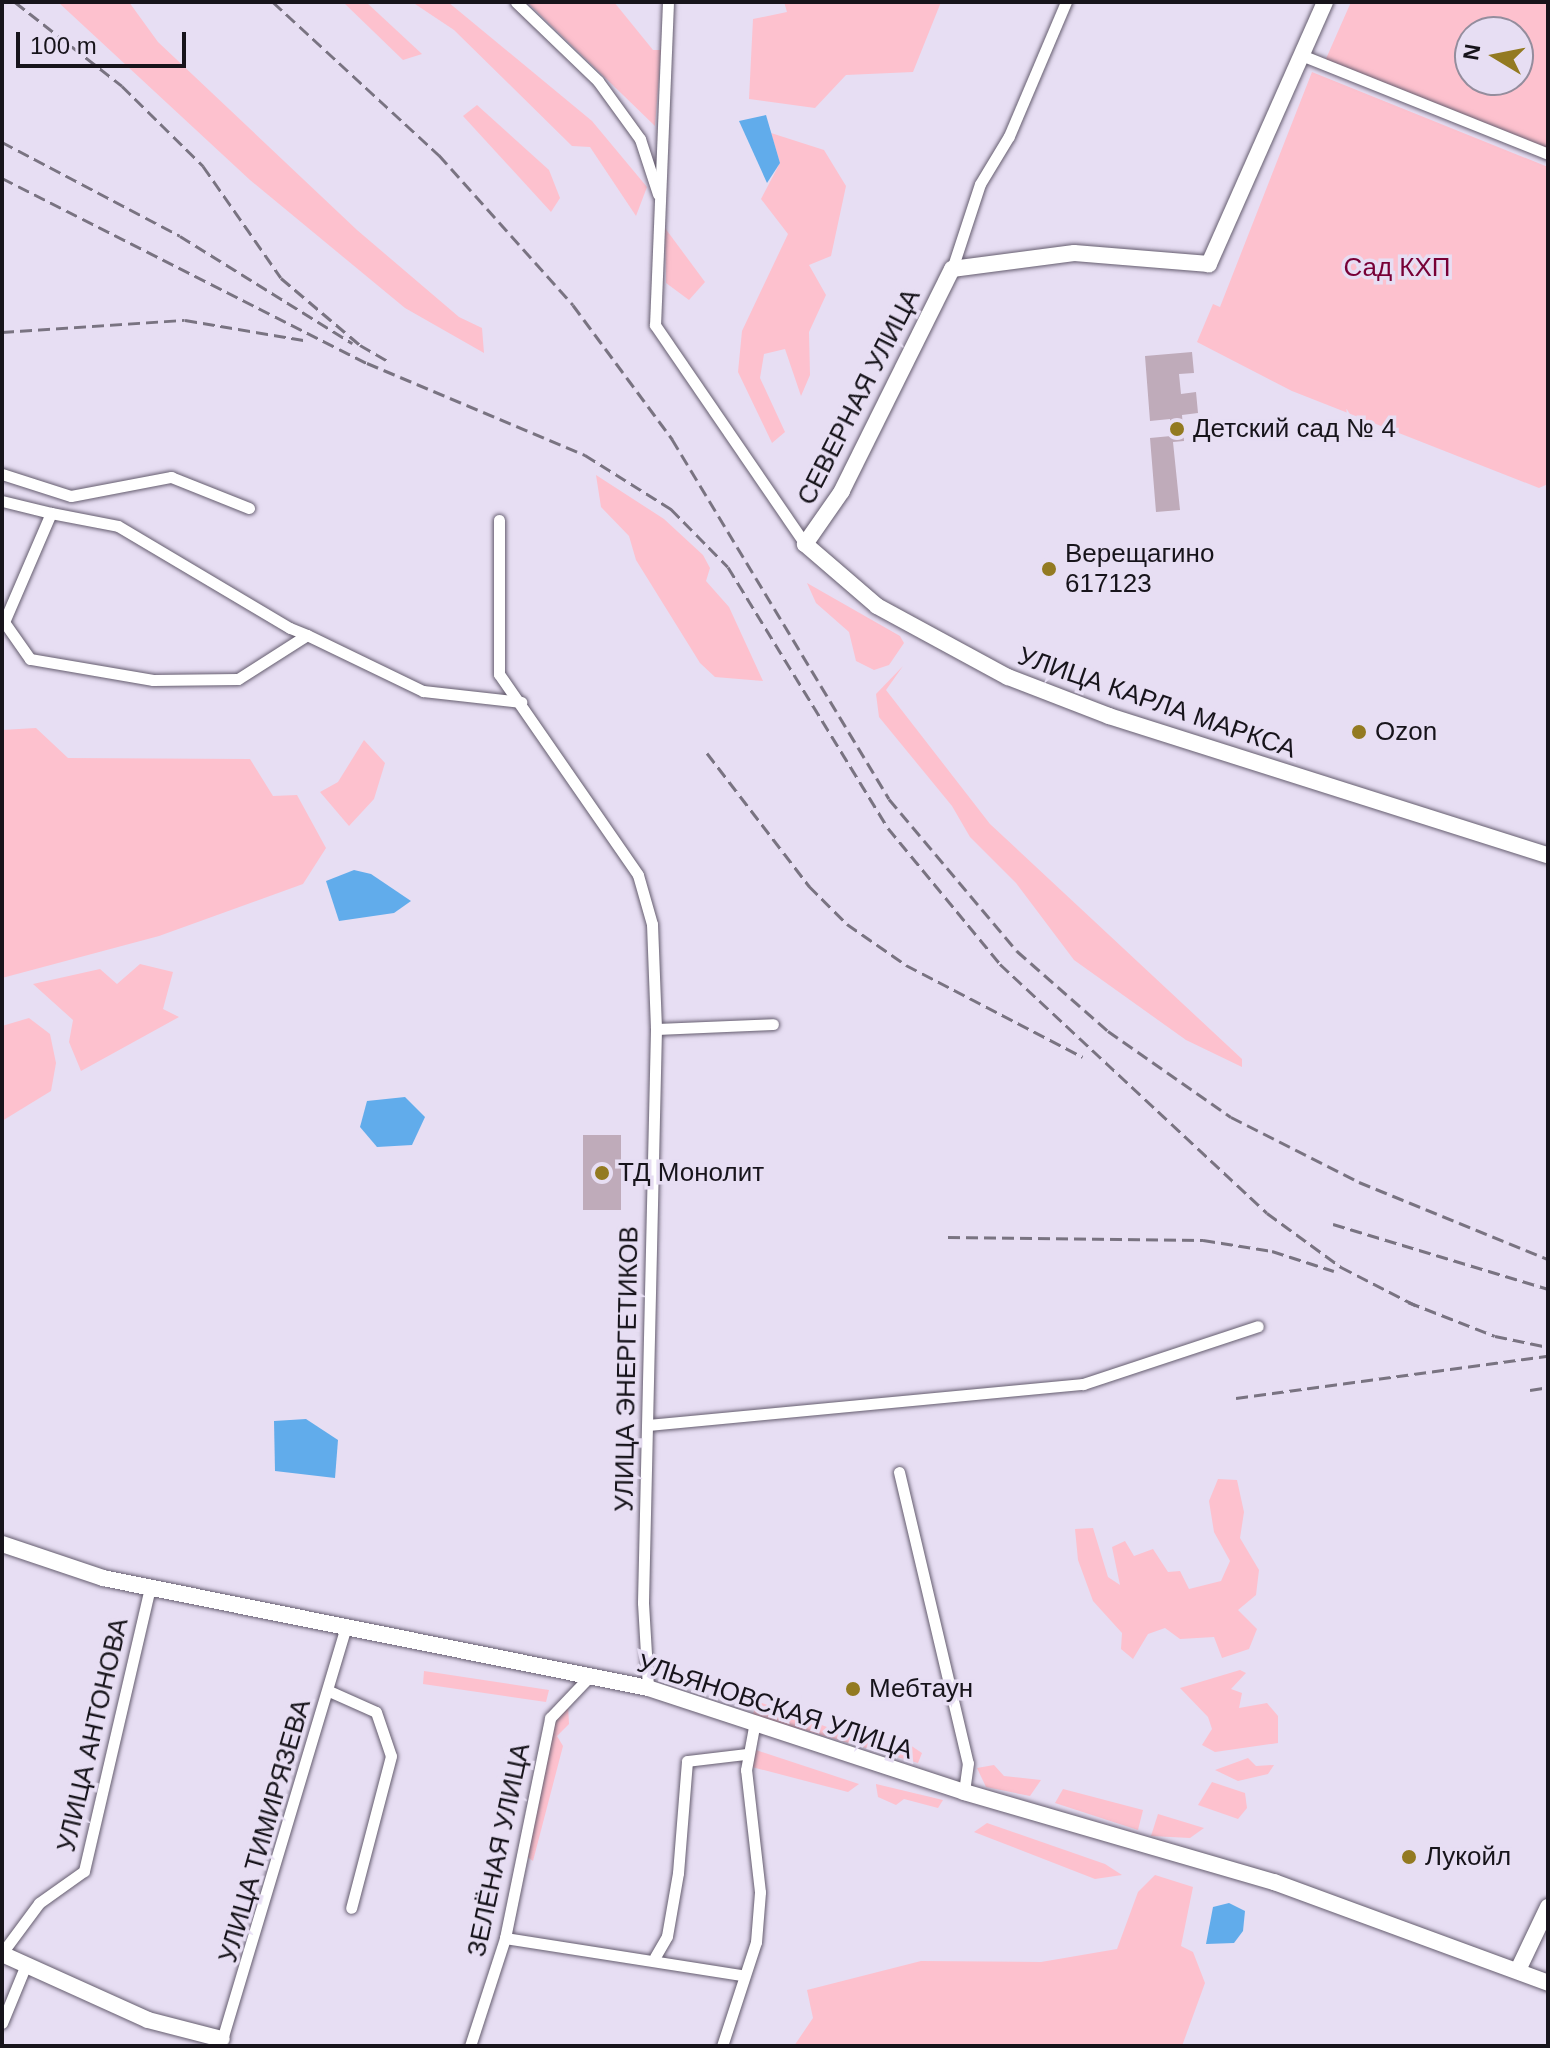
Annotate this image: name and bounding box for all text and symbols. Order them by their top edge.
scale bar [20,16,190,66]
north arrow [1454,16,1534,96]
text: 100 m [30,32,97,59]
text: N [1458,42,1486,62]
park label: Сад КХП [1343,252,1451,284]
street label: СЕВЕРНАЯ УЛИЦА [791,284,927,510]
place label: Детский сад № 4 [1193,413,1396,445]
marker: Детский сад № 4 [1168,420,1186,438]
place label: Верещагино 617123 [1065,538,1214,600]
marker: Верещагино 617123 [1040,560,1058,578]
street label: УЛИЦА КАРЛА МАРКСА [1014,641,1300,765]
place label: Ozon [1375,716,1437,748]
marker: Ozon [1350,723,1368,741]
place label: ТД Монолит [618,1157,764,1189]
marker: ТД Монолит [593,1164,611,1182]
street label: УЛИЦА ЭНЕРГЕТИКОВ [609,1226,645,1512]
street label: УЛИЦА АНТОНОВА [51,1615,135,1855]
street label: УЛЬЯНОВСКАЯ УЛИЦА [633,1648,917,1766]
place label: Мебтаун [869,1673,973,1705]
marker: Мебтаун [844,1680,862,1698]
street label: УЛИЦА ТИМИРЯЗЕВА [212,1696,318,1966]
street label: ЗЕЛЁНАЯ УЛИЦА [461,1740,537,1960]
place label: Лукойл [1425,1841,1511,1873]
marker: Лукойл [1400,1848,1418,1866]

